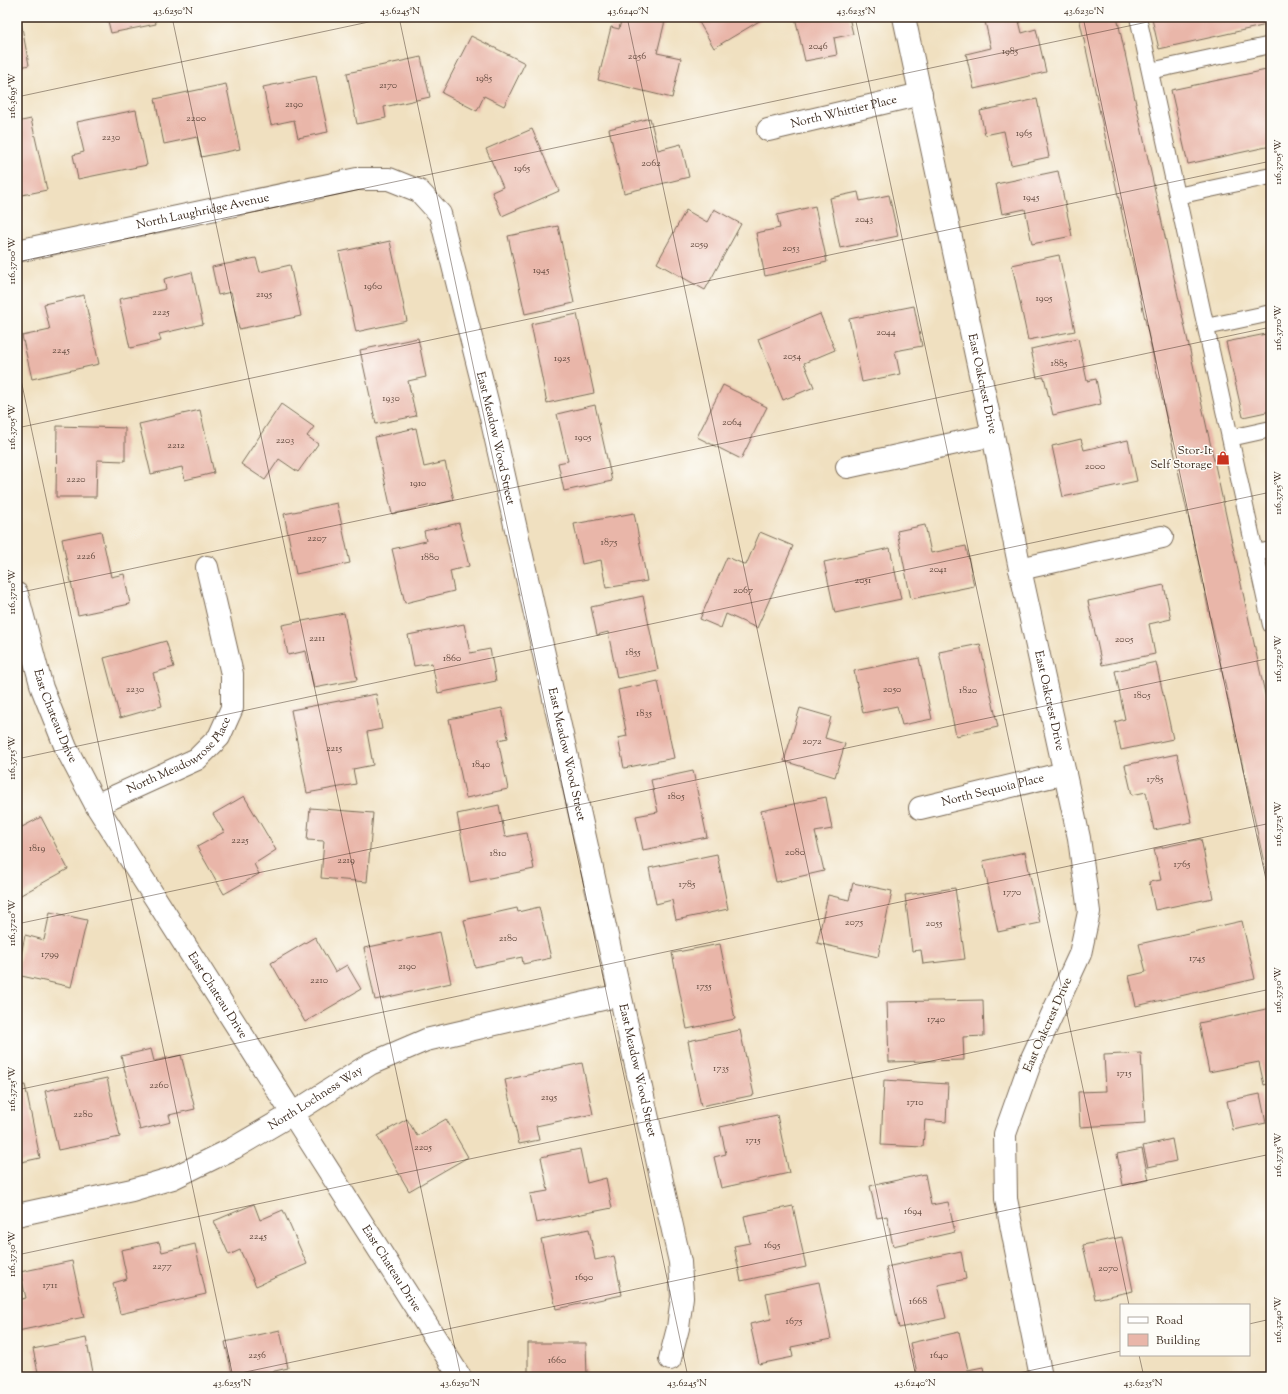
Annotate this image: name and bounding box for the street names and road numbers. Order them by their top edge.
street label: North Whittier Place [789,91,899,133]
street label: North Laughridge Avenue [135,189,271,234]
street label: East Oakcrest Drive [963,332,1002,436]
street label: East Meadow Wood Street [471,370,519,507]
street label: East Oakcrest Drive [1029,649,1069,753]
street label: East Chateau Drive [28,667,82,767]
street label: East Meadow Wood Street [543,686,590,823]
street label: North Meadowrose Place [124,714,236,799]
street label: North Sequoia Place [940,769,1047,811]
street label: East Chateau Drive [183,948,252,1043]
street label: East Oakcrest Drive [1019,974,1077,1075]
street label: East Meadow Wood Street [614,1002,661,1139]
street label: North Lochness Way [265,1062,367,1135]
street label: East Chateau Drive [357,1222,426,1316]

